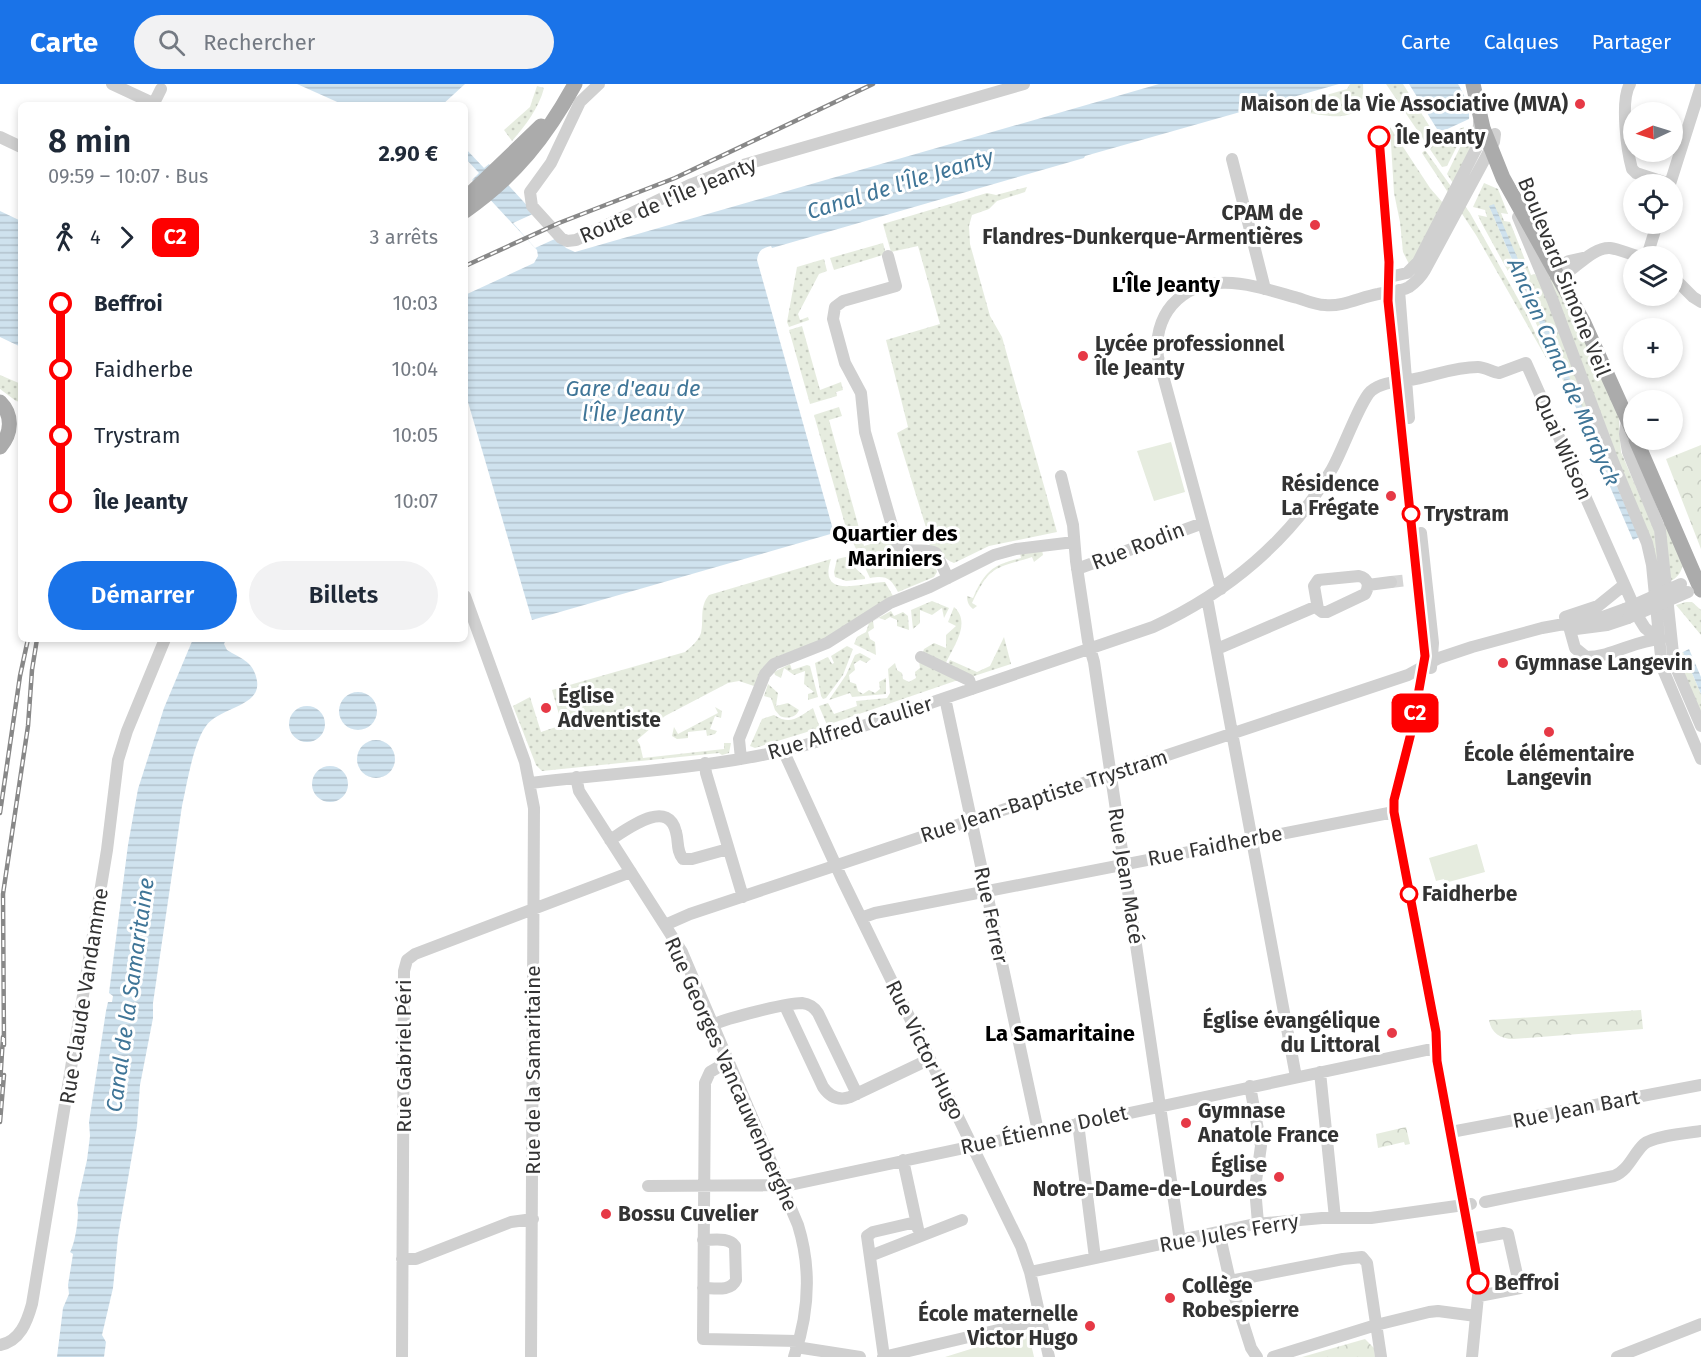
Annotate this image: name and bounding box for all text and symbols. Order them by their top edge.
search box [134,15,554,69]
text: Carte [30,26,98,59]
icon: search [155,26,188,59]
text: Rechercher [203,29,315,56]
text: Carte [1401,29,1451,55]
text: Calques [1484,29,1559,55]
text: Partager [1592,29,1671,55]
place label: Maison de la Vie Associative (MVA) [1241,91,1568,117]
marker: Maison de la Vie Associative (MVA) [1573,97,1587,111]
north arrow [1623,102,1683,162]
map controls [1623,102,1683,450]
text: 8 min [48,121,131,161]
place label: Île Jeanty [1395,123,1486,150]
marker: Île Jeanty [1368,126,1390,148]
text: 2.90 € [378,140,438,167]
water label: Canal de l'Île Jeanty [804,142,998,225]
street label: Route de l'Île Jeanty [576,151,761,249]
text: 09:59 – 10:07 · Bus [48,164,208,188]
street label: Boulevard Simone Veil [1512,173,1616,381]
button: locate [1623,174,1683,234]
place label: CPAM de Flandres-Dunkerque-Armentières [982,200,1303,250]
marker: CPAM de Flandres-Dunkerque-Armentières [1308,218,1322,232]
icon: walk [48,221,81,254]
icon: forward [110,221,143,254]
text: C2 [164,224,187,250]
text: 4 [90,225,101,249]
text: 3 arrêts [370,225,438,249]
button: layers [1623,246,1683,306]
water label: Ancien Canal de Mardyck [1501,253,1626,490]
district label: L'Île Jeanty [1112,271,1221,298]
text: Beffroi [94,290,163,317]
text: 10:03 [392,291,438,315]
button: + [1623,318,1683,378]
place label: Lycée professionnel Île Jeanty [1094,331,1285,381]
marker: Lycée professionnel Île Jeanty [1076,349,1090,363]
text: Faidherbe [94,356,193,383]
text: 10:04 [392,357,438,381]
water label: Gare d'eau de l'Île Jeanty [566,375,700,427]
street label: Quai Wilson [1528,390,1598,504]
button: − [1623,390,1683,450]
text: Trystram [94,422,181,449]
text: 10:05 [392,423,438,447]
place label: Résidence La Frégate [1281,471,1379,521]
text: Île Jeanty [94,488,188,515]
text: 10:07 [394,489,438,513]
marker: Résidence La Frégate [1384,489,1398,503]
place label: Trystram [1424,501,1509,527]
marker: Trystram [1402,505,1420,523]
street label: Rue Rodin [1088,516,1188,576]
district label: Quartier des Mariniers [832,520,958,572]
button: Démarrer [48,561,237,630]
button: Billets [249,561,438,630]
place label: Gymnase Langevin [1515,650,1693,676]
marker: Gymnase Langevin [1496,656,1510,670]
place label: Église Adventiste [557,682,661,733]
street label: Rue Alfred Caulier [764,691,936,765]
line badge: C2 [1388,694,1442,732]
text: C2 [1404,700,1426,726]
marker: Église Adventiste [539,701,553,715]
marker: École élémentaire Langevin [1542,725,1556,739]
place label: École élémentaire Langevin [1464,740,1635,791]
street label: Rue Jean-Baptiste Trystram [917,744,1171,848]
street label: Rue Jean Macé [1102,806,1150,946]
street label: Rue Faidherbe [1145,820,1285,872]
street label: Rue Ferrer [968,864,1014,966]
water label: Canal de la Samaritaine [100,876,160,1114]
place label: Faidherbe [1422,881,1518,907]
marker: Faidherbe [1400,885,1418,903]
street label: Rue Claude Vandamme [54,886,114,1106]
street label: Rue Georges Vancauwenberghe [659,933,803,1215]
street label: Rue de la Samaritaine [520,965,546,1175]
street label: Rue Victor Hugo [880,976,970,1124]
street label: Rue Gabriel Péri [391,979,417,1133]
place label: Église évangélique du Littoral [1203,1007,1381,1058]
district label: La Samaritaine [985,1020,1135,1047]
marker: Église évangélique du Littoral [1385,1026,1399,1040]
street label: Rue Jean Bart [1510,1084,1642,1134]
place label: Gymnase Anatole France [1197,1098,1339,1148]
street label: Rue Étienne Dolet [958,1099,1130,1160]
marker: Gymnase Anatole France [1179,1116,1193,1130]
place label: Église Notre-Dame-de-Lourdes [1033,1151,1267,1202]
marker: Église Notre-Dame-de-Lourdes [1272,1170,1286,1184]
place label: Bossu Cuvelier [618,1201,759,1227]
marker: Bossu Cuvelier [599,1207,613,1221]
street label: Rue Jules Ferry [1157,1208,1301,1258]
place label: Beffroi [1494,1270,1559,1296]
marker: Beffroi [1467,1272,1489,1294]
place label: Collège Robespierre [1182,1273,1299,1323]
marker: Collège Robespierre [1163,1291,1177,1305]
place label: École maternelle Victor Hugo [918,1300,1078,1351]
marker: École maternelle Victor Hugo [1083,1319,1097,1333]

